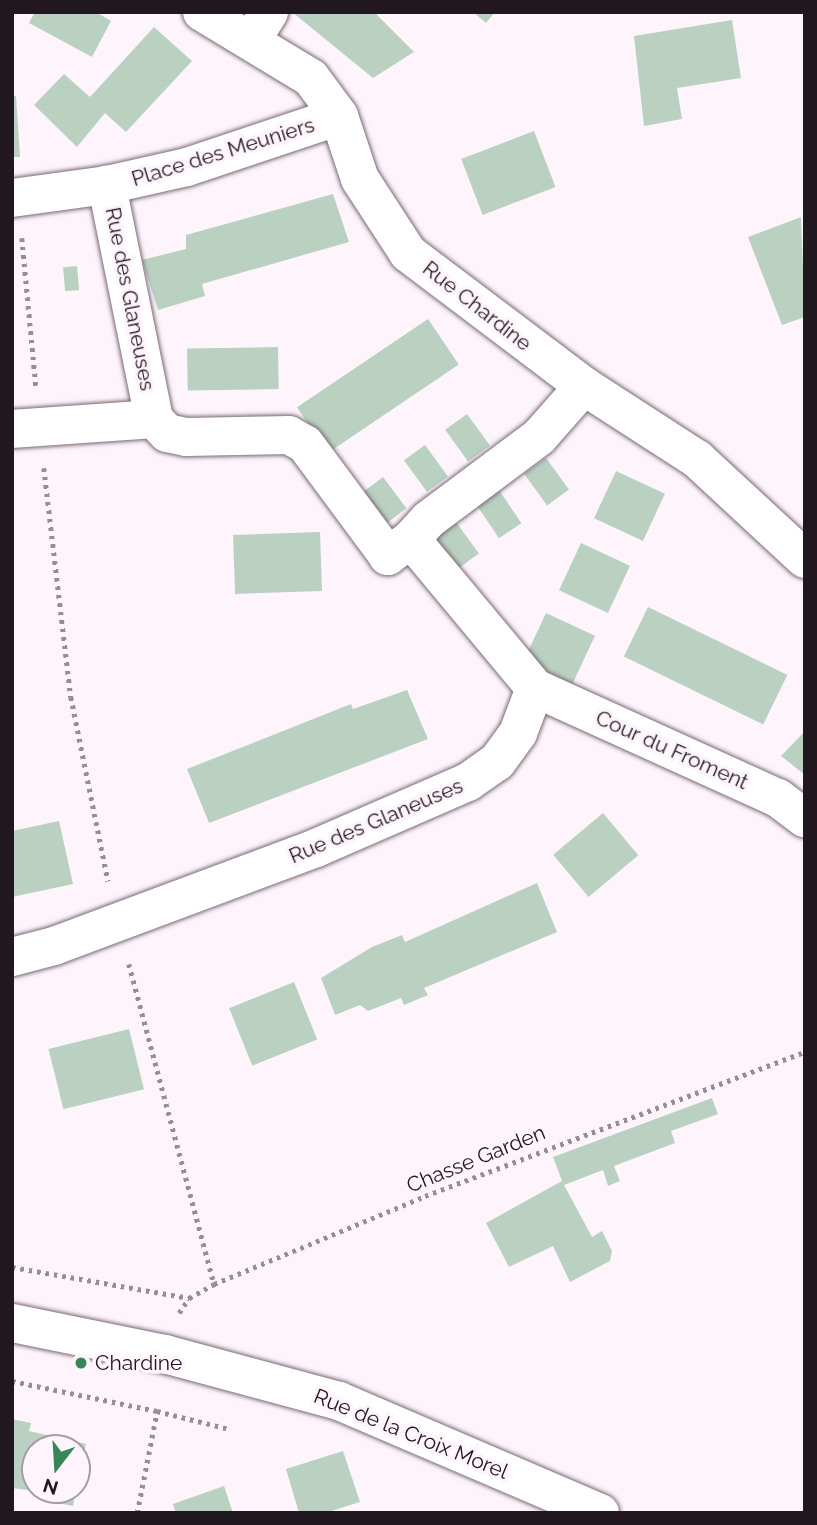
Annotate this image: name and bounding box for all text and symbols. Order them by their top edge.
street label: Place des Meuniers [129,112,317,192]
street label: Rue des Glaneuses [100,205,160,393]
street label: Rue Chardine [418,256,536,356]
street label: Cour du Froment [592,705,752,795]
street label: Rue des Glaneuses [285,773,467,869]
street label: Chasse Garden [403,1120,549,1198]
place label: Chardine [95,1350,182,1376]
marker: Chardine [73,1355,89,1371]
street label: Rue de la Croix Morel [310,1384,512,1484]
north arrow [21,1434,91,1504]
text: N [40,1475,61,1500]

